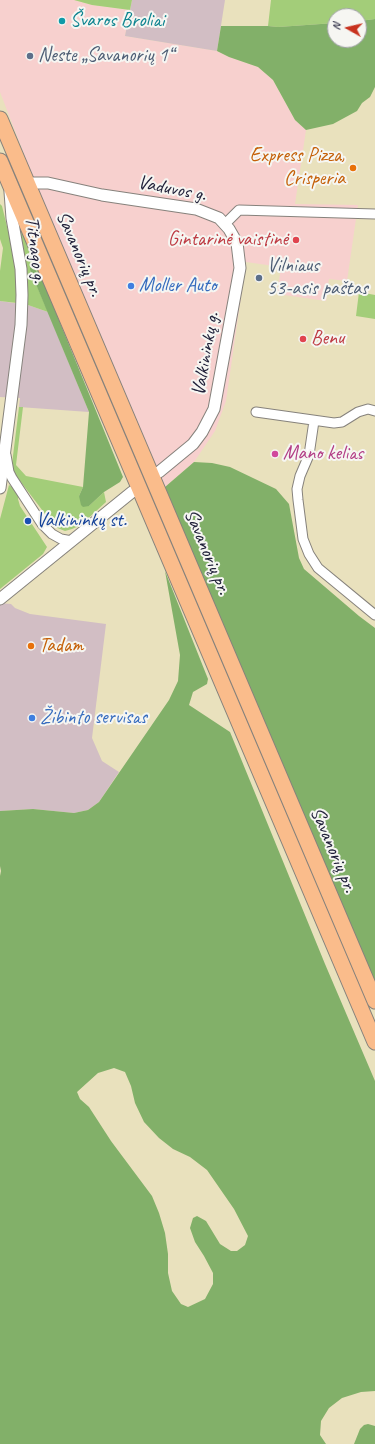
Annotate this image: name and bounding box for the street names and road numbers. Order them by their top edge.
street label: Vaduvos g. [136,171,208,207]
street label: Savanorių pr. [50,208,108,300]
street label: Titnago g. [19,215,51,285]
street label: Valkininkų g. [187,310,225,398]
street label: Savanorių pr. [178,506,236,598]
street label: Savanorių pr. [304,804,362,896]

